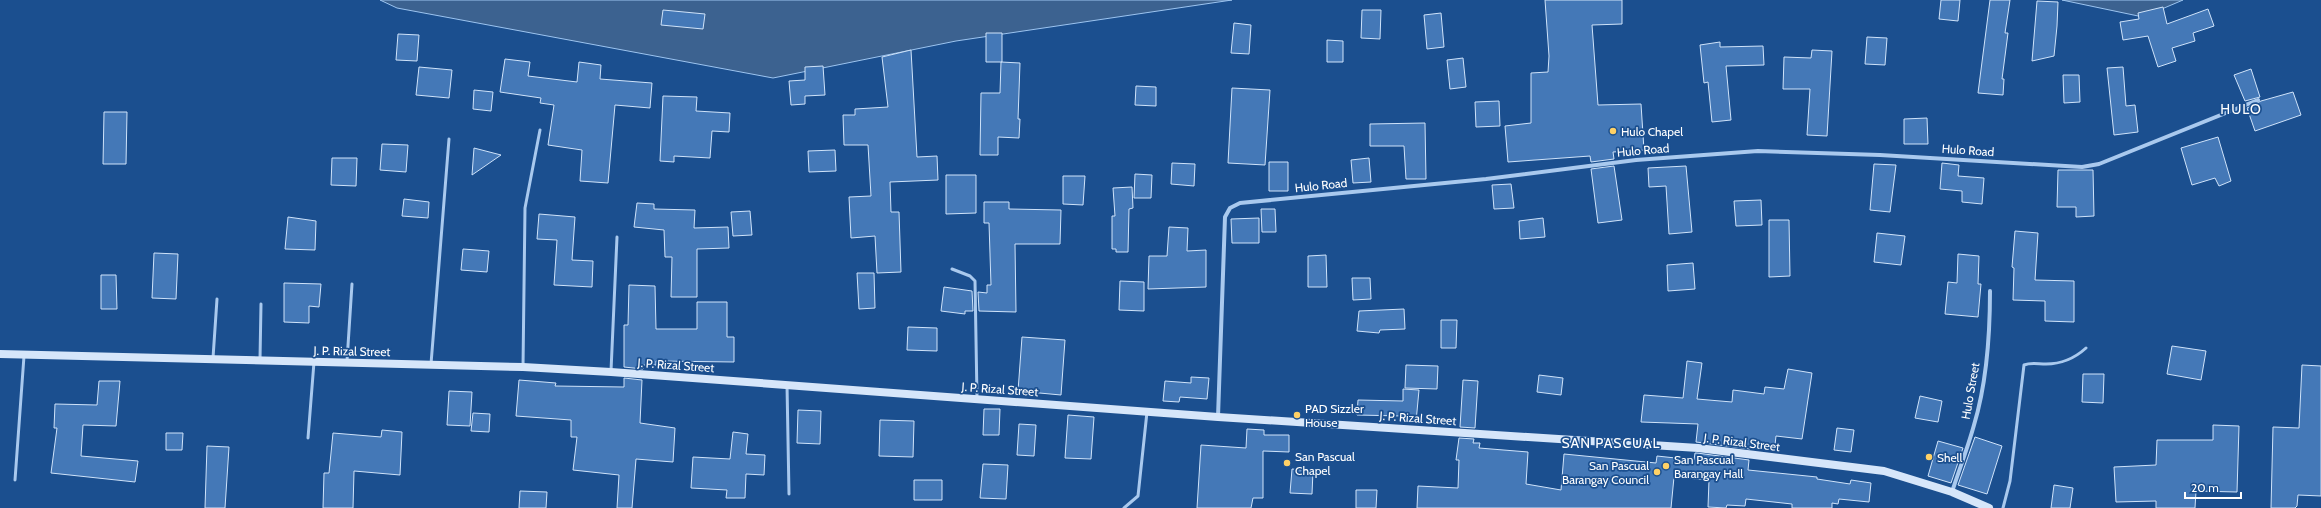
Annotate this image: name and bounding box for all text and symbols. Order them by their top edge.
district label: HULO [2220,100,2262,118]
place label: Hulo Chapel [1621,124,1683,139]
marker: Hulo Chapel [1608,126,1618,136]
street label: Hulo Road [1616,140,1670,160]
street label: Hulo Road [1941,141,1995,159]
street label: Hulo Road [1294,175,1348,195]
street label: J. P. Rizal Street [312,343,391,359]
street label: J. P. Rizal Street [636,355,715,375]
street label: Hulo Street [1958,361,1982,421]
street label: J. P. Rizal Street [960,379,1039,399]
place label: PAD Sizzler House [1305,401,1364,430]
street label: J. P. Rizal Street [1378,408,1457,428]
marker: PAD Sizzler House [1292,410,1302,420]
street label: J. P. Rizal Street [1702,430,1781,454]
district label: SAN PASCUAL [1561,434,1661,452]
place label: San Pascual Chapel [1295,449,1355,478]
place label: Shell [1937,450,1962,465]
place label: San Pascual Barangay Hall [1674,452,1743,481]
marker: Shell [1924,452,1934,462]
marker: San Pascual Chapel [1282,458,1292,468]
place label: San Pascual Barangay Council [1562,458,1649,487]
marker: San Pascual Barangay Hall [1661,461,1671,471]
marker: San Pascual Barangay Council [1652,467,1662,477]
scale bar [2185,474,2241,500]
text: 20 m [2191,480,2219,495]

